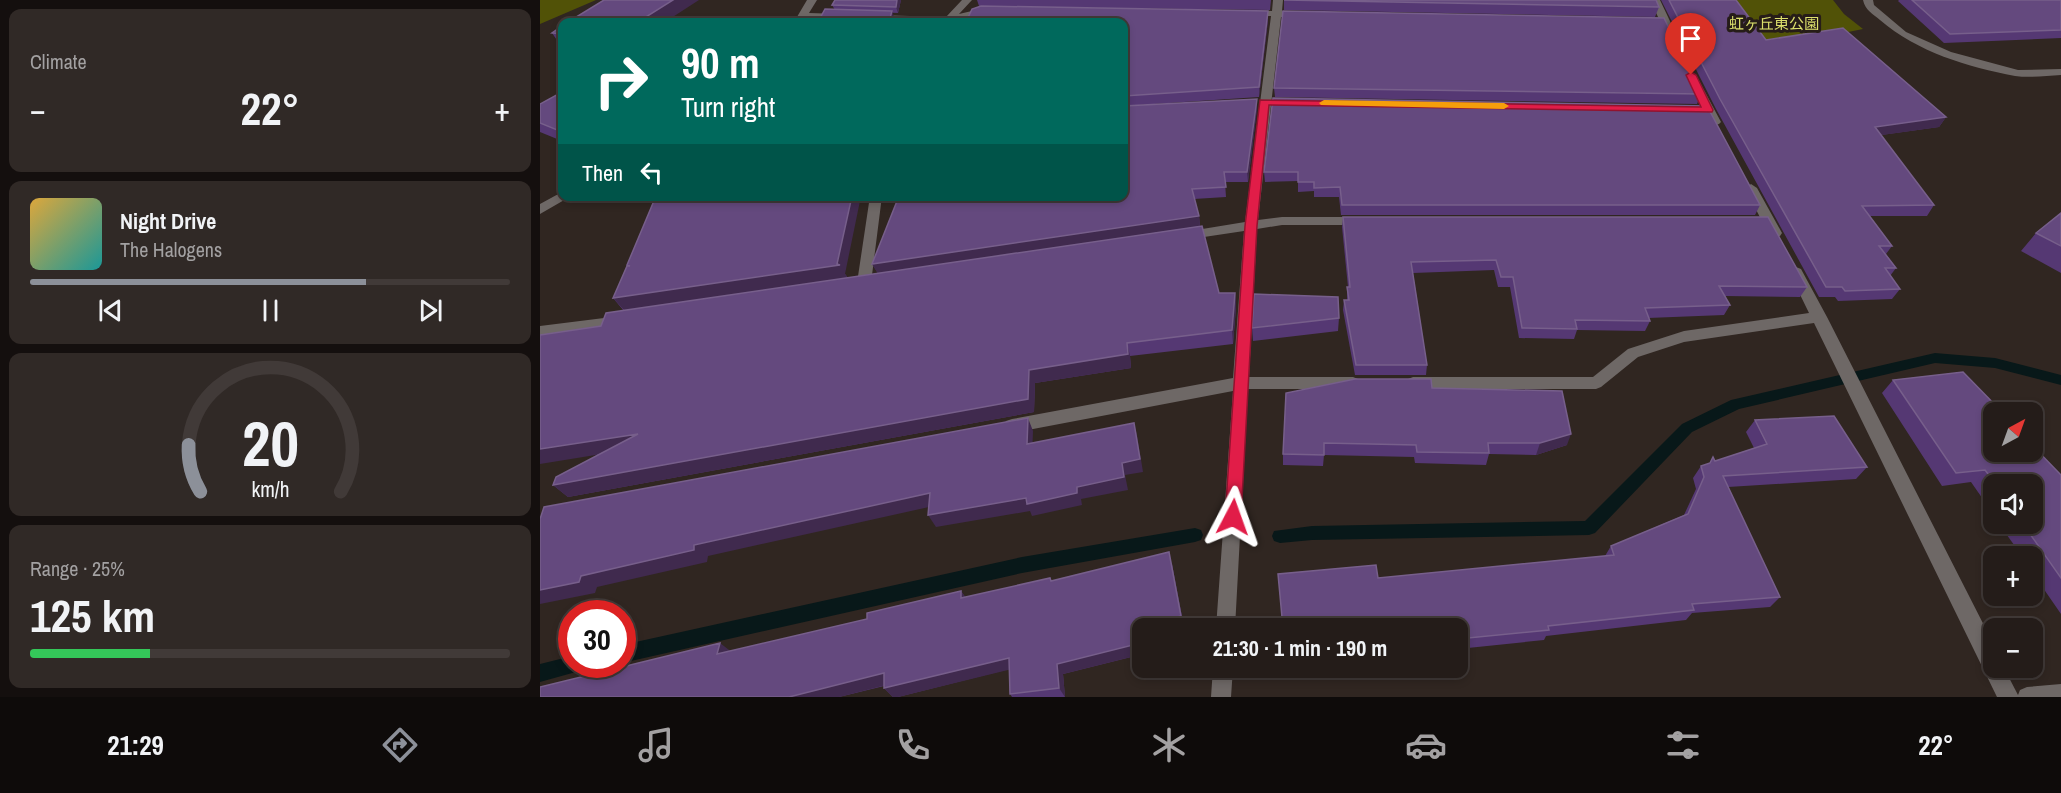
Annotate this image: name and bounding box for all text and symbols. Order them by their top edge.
pin [1665,13,1716,75]
park label: 虹ヶ丘東公園 [1729,13,1819,34]
icon: arrive [1674,22,1707,55]
text: 90 m [681,35,760,91]
icon: right [582,42,660,120]
text: Climate [30,48,87,75]
text: 22° [240,78,300,139]
text: − [30,87,46,131]
text: + [494,87,510,131]
text: Turn right [681,89,775,125]
icon: left [635,156,668,189]
text: Then [582,158,623,188]
text: Night Drive [120,206,216,236]
text: The Halogens [120,236,222,263]
icon: previous [94,294,127,327]
icon: pause [254,294,287,327]
icon: next [414,294,447,327]
text: 20 [242,401,298,485]
north arrow [1983,402,2043,462]
map controls [1983,402,2043,678]
button: sound [1983,474,2043,534]
text: km/h [251,475,289,504]
position arrow [1201,485,1265,549]
button: + [1983,546,2043,606]
text: Range · 25% [30,555,125,582]
text: 125 km [30,585,155,646]
speed limit sign: 30 [558,600,636,678]
button: − [1983,618,2043,678]
text: 21:30 · 1 min · 190 m [1213,633,1387,663]
icon: directions [379,724,421,766]
icon: music [635,724,677,766]
icon: phone [892,724,934,766]
icon: climate [1148,724,1190,766]
icon: car [1405,724,1447,766]
icon: filters [1662,724,1704,766]
text: 21:29 [107,727,164,763]
text: 22° [1918,727,1954,763]

